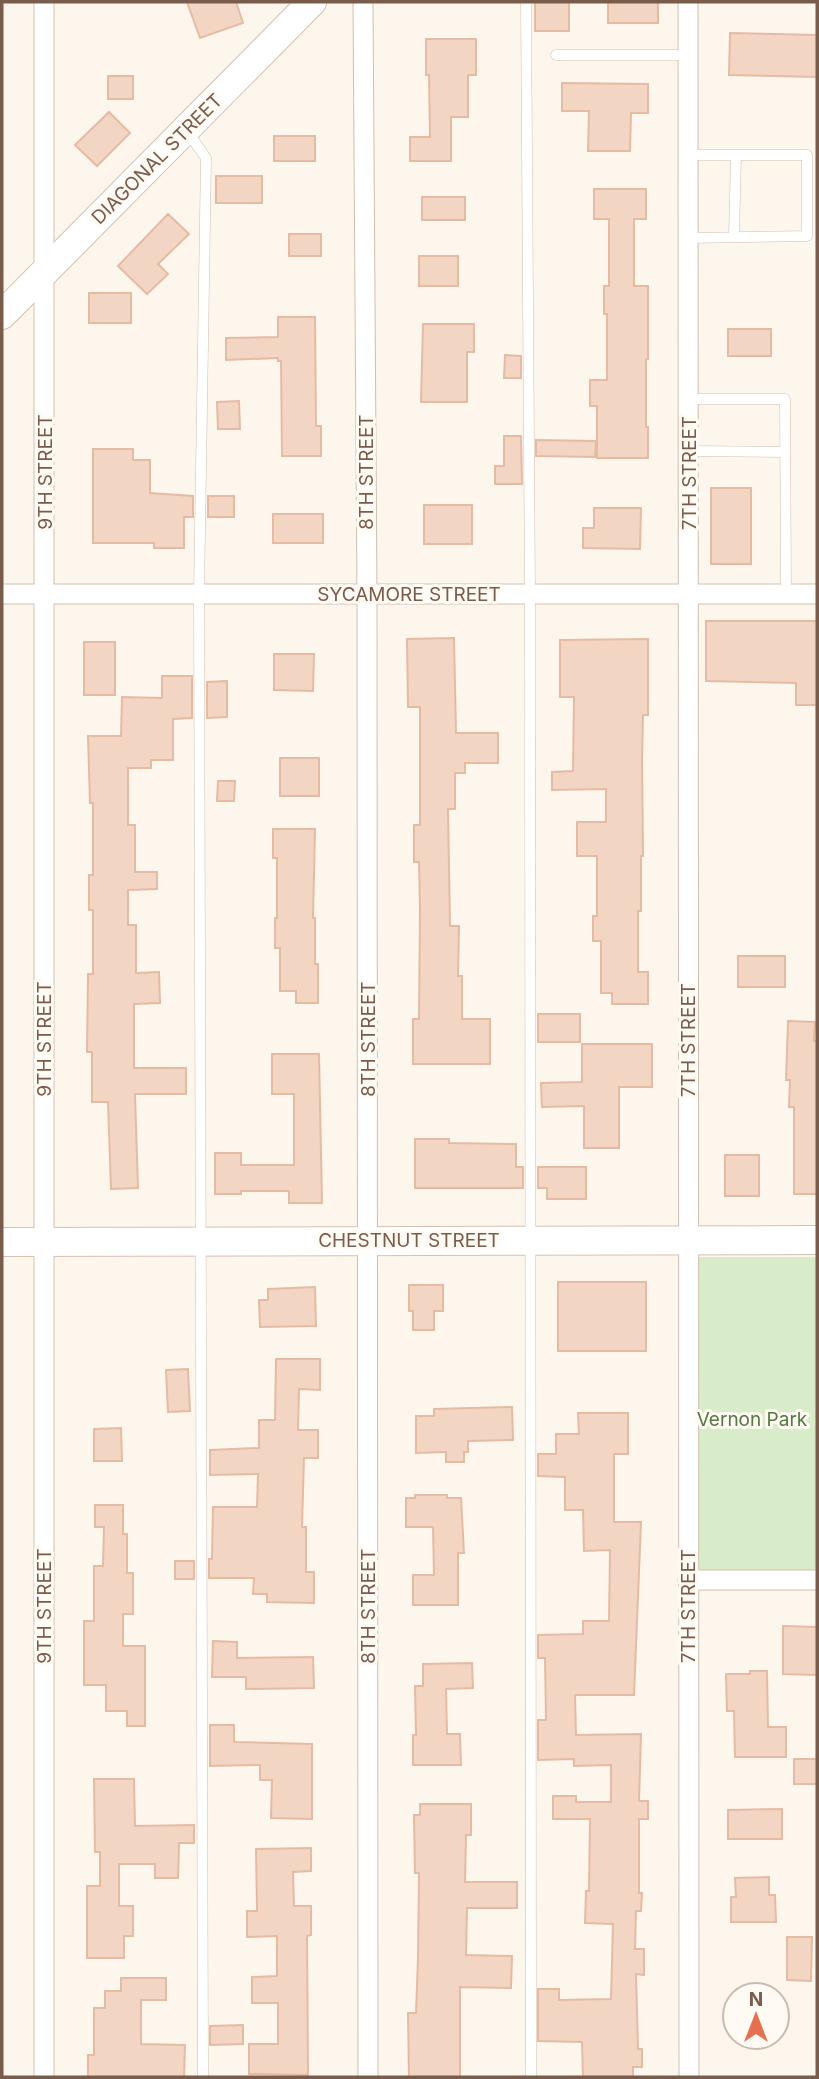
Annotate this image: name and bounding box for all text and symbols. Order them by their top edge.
street label: DIAGONAL STREET [87,89,227,229]
street label: 9TH STREET [34,414,57,530]
street label: 8TH STREET [355,414,378,530]
street label: 7TH STREET [678,416,701,530]
street label: SYCAMORE STREET [317,583,501,606]
street label: 9TH STREET [33,981,56,1097]
street label: 8TH STREET [357,981,380,1097]
street label: 7TH STREET [677,983,700,1097]
street label: CHESTNUT STREET [318,1229,500,1252]
park label: Vernon Park [697,1408,808,1431]
street label: 9TH STREET [33,1548,56,1664]
street label: 8TH STREET [357,1548,380,1664]
street label: 7TH STREET [677,1549,700,1663]
north arrow [721,1981,791,2051]
text: N [749,1988,763,2011]

